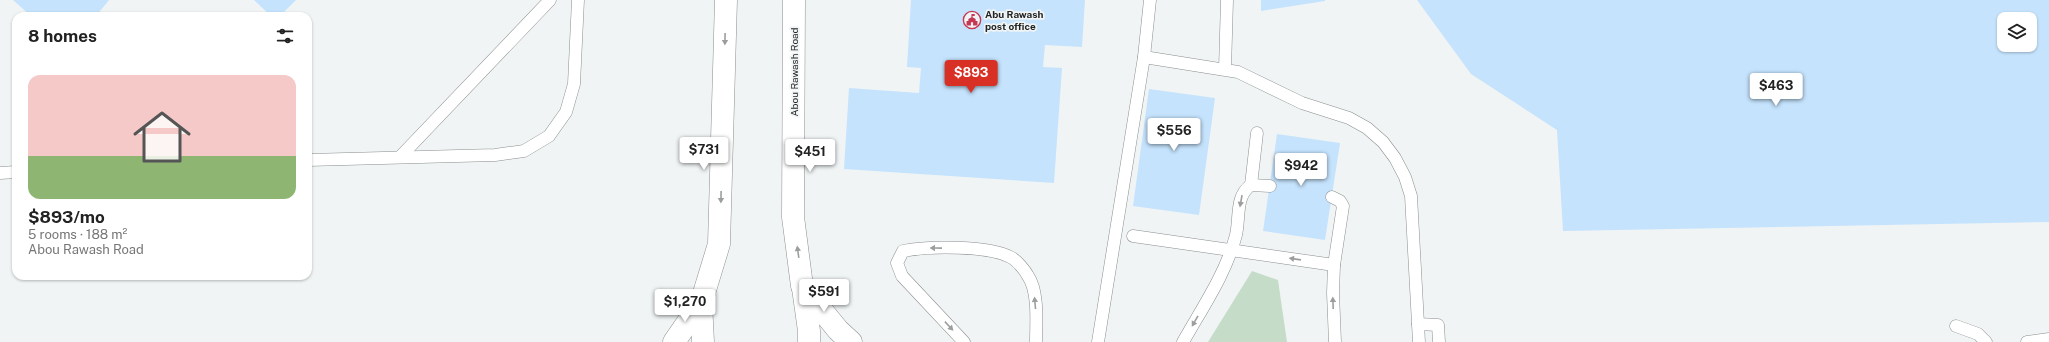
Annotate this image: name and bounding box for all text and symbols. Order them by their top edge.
place label: Abu Rawash post office [985,8,1043,32]
public building icon: Abu Rawash post office [962,10,982,30]
map controls [1997,12,2037,52]
button: layers [1997,12,2037,52]
icon: filters [274,25,296,47]
text: 8 homes [28,26,97,46]
street label: Abou Rawash Road [788,27,800,117]
one-way arrow [721,33,728,45]
pin: $893 [947,60,995,94]
text: $893 [954,65,988,80]
pin: $463 [1752,73,1800,107]
text: $463 [1759,78,1793,93]
icon: home [126,101,198,173]
pin: $556 [1150,118,1198,152]
text: $556 [1157,123,1191,138]
pin: $731 [680,137,728,171]
pin: $451 [786,139,834,173]
text: $731 [688,142,720,157]
text: $451 [794,144,826,159]
pin: $942 [1277,153,1325,187]
text: $942 [1284,158,1318,173]
one-way arrow [717,191,724,203]
one-way arrow [1237,195,1243,207]
text: $893/mo [28,207,105,227]
text: 5 rooms · 188 m² [28,227,127,242]
text: Abou Rawash Road [28,242,144,257]
one-way arrow [929,245,942,251]
one-way arrow [795,246,801,258]
one-way arrow [1289,256,1301,262]
pin: $591 [800,279,848,313]
text: $591 [808,284,840,299]
pin: $1,270 [652,289,718,323]
text: $1,270 [664,294,706,309]
one-way arrow [1330,296,1336,309]
one-way arrow [1032,297,1038,309]
one-way arrow [1191,315,1198,327]
one-way arrow [944,321,954,331]

